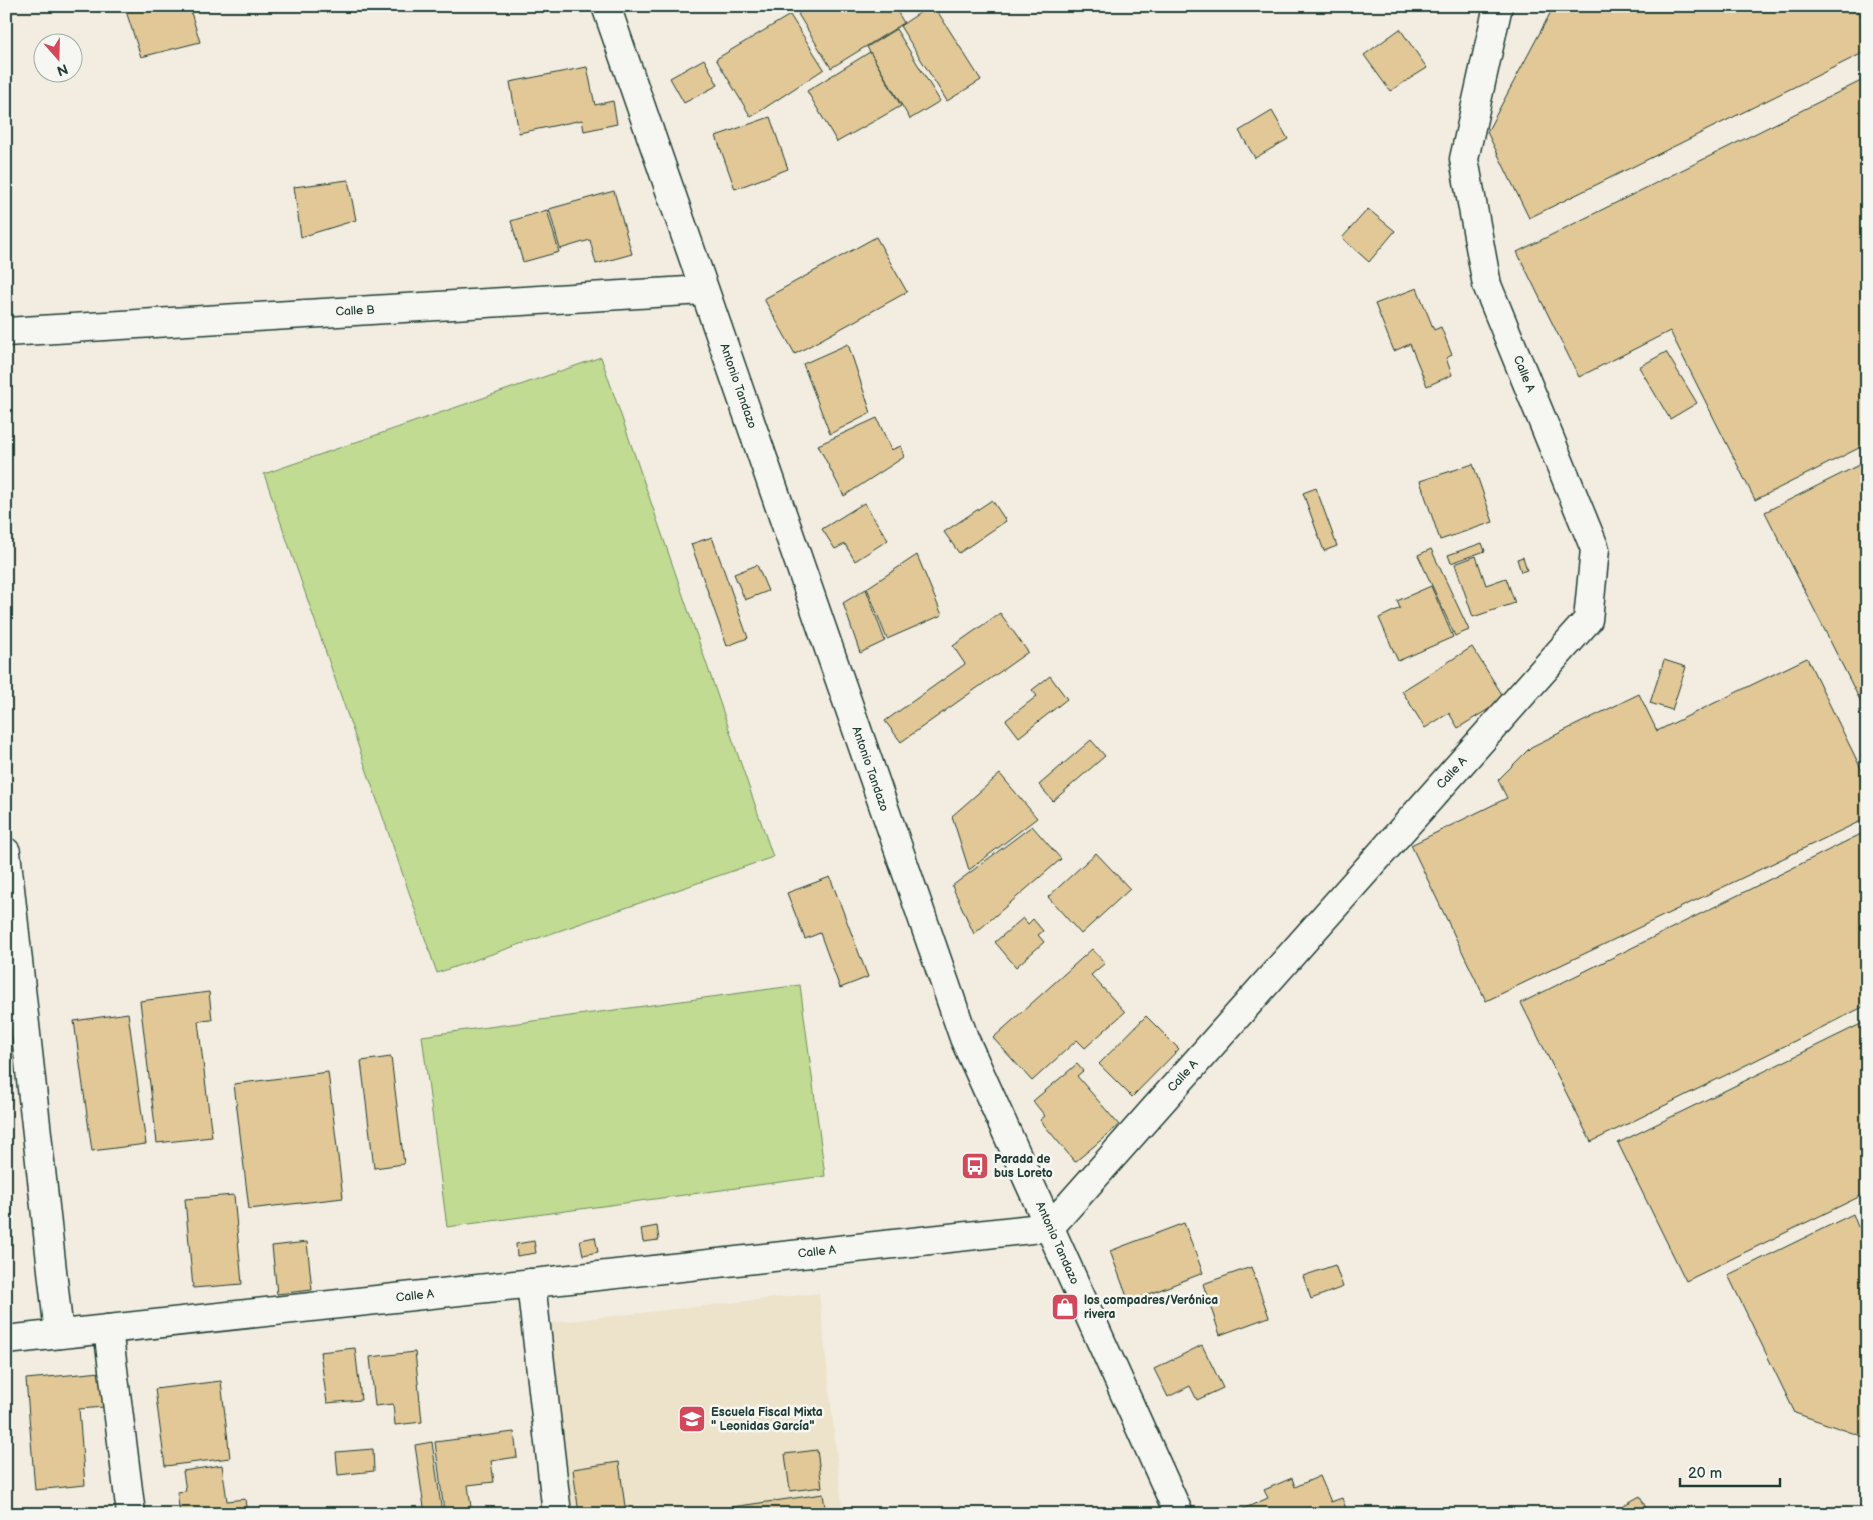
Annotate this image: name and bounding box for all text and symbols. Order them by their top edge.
north arrow [32,32,82,82]
text: N [54,60,70,80]
street label: Calle B [335,302,375,320]
street label: Antonio Tandazo [716,341,760,431]
street label: Calle A [1510,353,1538,395]
street label: Antonio Tandazo [848,724,892,814]
street label: Calle A [1434,753,1471,792]
street label: Calle A [1165,1056,1202,1095]
bus stop icon: Parada de bus Loreto [960,1151,990,1181]
place label: Parada de bus Loreto [994,1152,1053,1181]
street label: Antonio Tandazo [1032,1199,1082,1287]
street label: Calle A [797,1242,837,1261]
street label: Calle A [395,1286,435,1305]
shop icon: los compadres/Verónica rivera [1050,1292,1080,1322]
place label: los compadres/Verónica rivera [1084,1293,1218,1322]
school or university icon: Escuela Fiscal Mixta " Leonidas García" [677,1404,707,1434]
place label: Escuela Fiscal Mixta " Leonidas García" [711,1405,823,1434]
scale bar [1680,1455,1780,1487]
text: 20 m [1688,1464,1722,1483]

